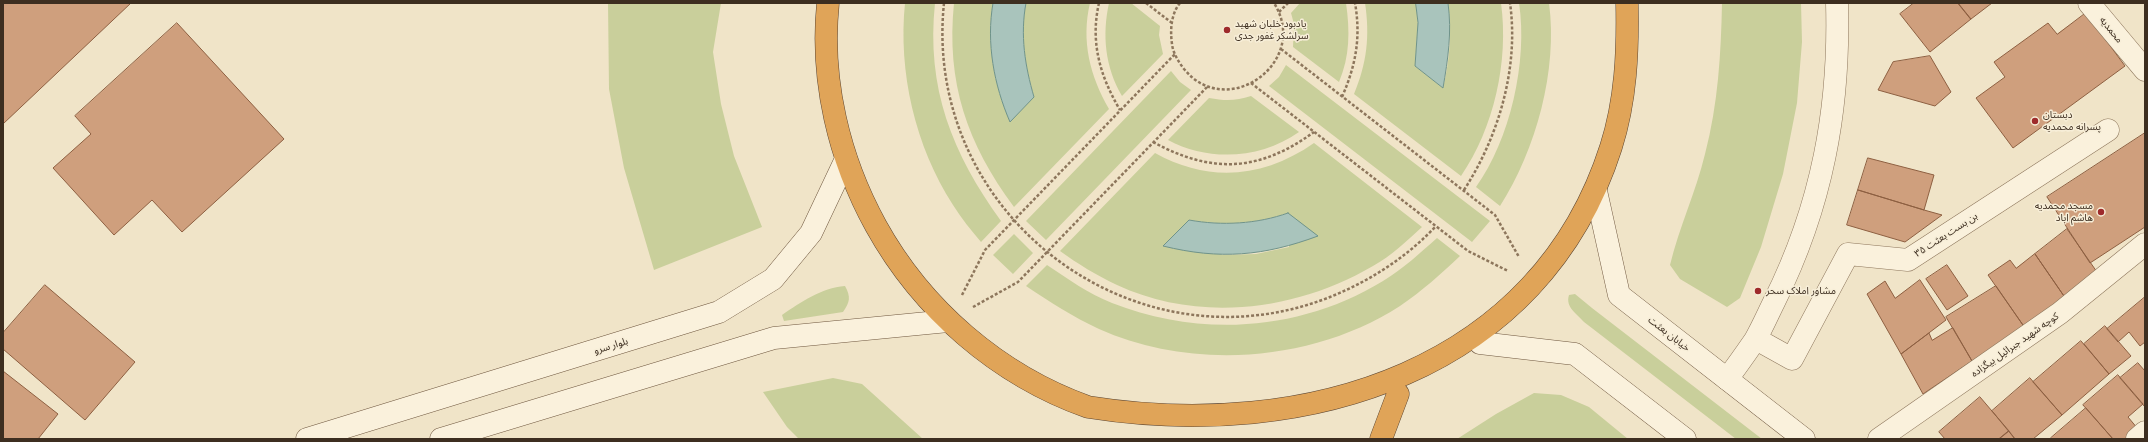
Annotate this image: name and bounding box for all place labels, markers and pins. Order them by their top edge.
place label: یادبود خلبان شهید سرلشکر غفور جدی [1235,18,1309,42]
marker: یادبود خلبان شهید سرلشکر غفور جدی [1222,25,1232,35]
place label: دبستان پسرانه محمدیه [2043,109,2101,132]
marker: دبستان پسرانه محمدیه [2030,116,2040,126]
place label: مسجد محمدیه هاشم اباد [2035,200,2093,224]
marker: مسجد محمدیه هاشم اباد [2096,207,2106,217]
place label: مشاور املاک سحر [1766,285,1836,297]
marker: مشاور املاک سحر [1753,286,1763,296]

